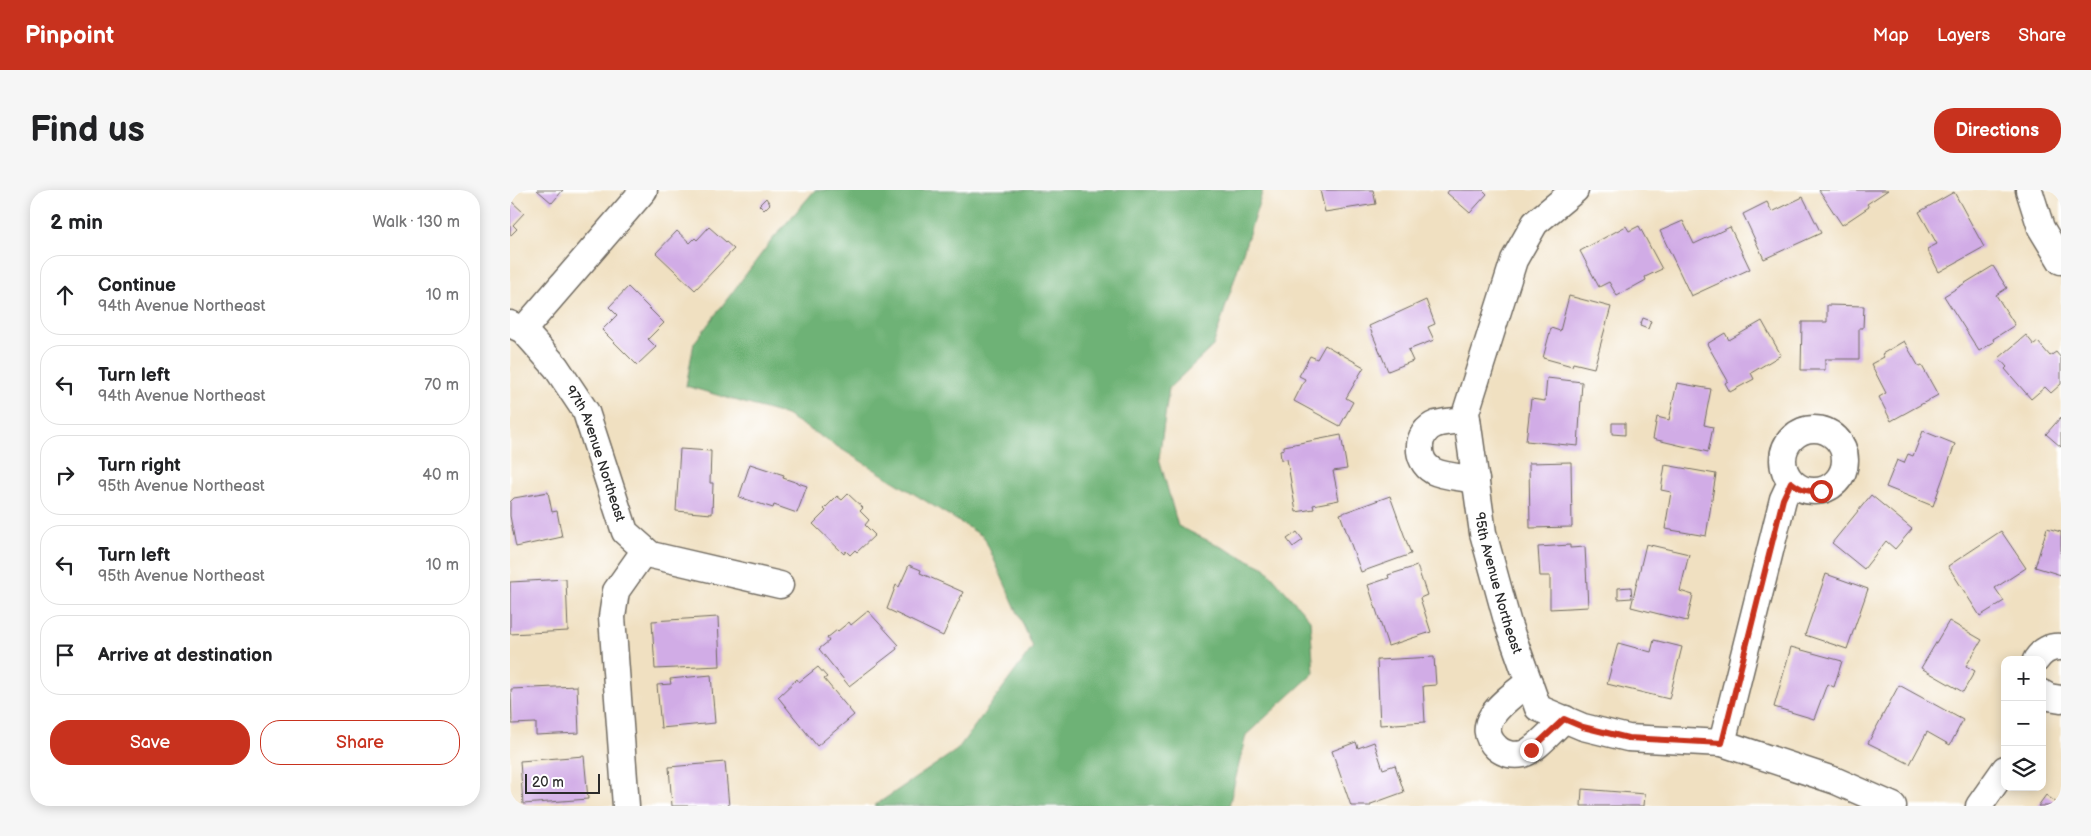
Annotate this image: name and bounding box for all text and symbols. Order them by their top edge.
text: Pinpoint [25,21,114,50]
text: Map [1873,25,1909,46]
text: Layers [1937,25,1990,46]
text: Share [2018,25,2066,46]
button: Directions [1934,108,2061,153]
text: Find us [30,109,145,152]
text: 2 min [50,210,103,235]
text: Walk · 130 m [372,213,460,232]
text: Continue [98,274,176,297]
icon: ahead [51,281,79,309]
text: 10 m [426,286,459,305]
text: 94th Avenue Northeast [98,297,265,316]
text: Turn left [98,364,170,387]
icon: left [51,371,79,399]
text: 70 m [424,376,459,395]
street label: 97th Avenue Northeast [562,382,630,524]
text: 94th Avenue Northeast [98,387,265,406]
text: Turn right [98,454,181,477]
icon: right [51,461,79,489]
text: 40 m [422,466,459,485]
text: 95th Avenue Northeast [98,477,265,496]
route start [1810,480,1833,503]
street label: 95th Avenue Northeast [1472,511,1527,656]
text: Turn left [98,544,170,567]
icon: left [51,551,79,579]
text: 10 m [426,556,459,575]
text: 95th Avenue Northeast [98,567,265,586]
icon: arrive [51,641,79,669]
text: Arrive at destination [98,644,273,667]
map controls [2001,656,2046,791]
button: + [2001,656,2046,701]
button: − [2001,701,2046,746]
button: Save [50,720,250,765]
button: Share [260,720,460,765]
route end [1520,739,1543,762]
button: layers [2001,746,2046,791]
scale bar [525,771,600,794]
text: 20 m [532,774,564,791]

